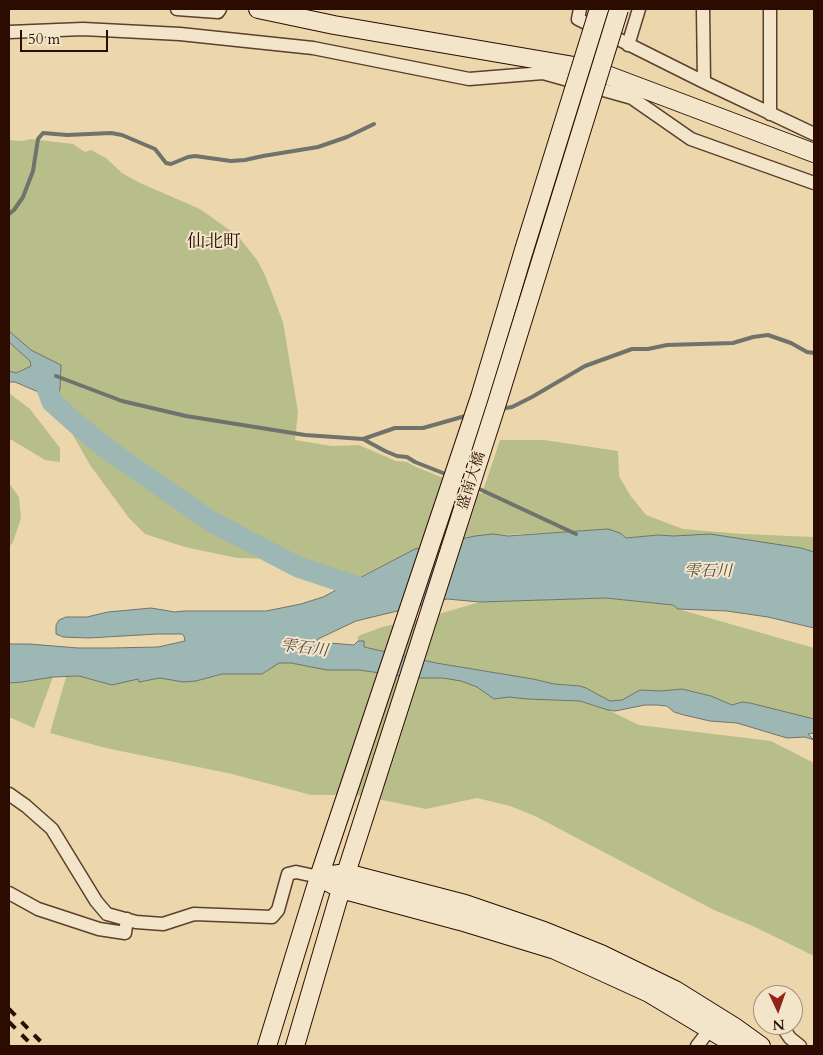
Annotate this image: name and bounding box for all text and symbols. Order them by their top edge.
scale bar [22,20,110,52]
text: 50 m [28,29,60,49]
district label: 仙北町 [187,232,241,254]
street label: 盛南大橋 [454,450,490,512]
water label: 雫石川 [684,562,732,582]
water label: 雫石川 [279,637,329,661]
north arrow [753,985,803,1035]
text: N [772,1015,785,1034]

